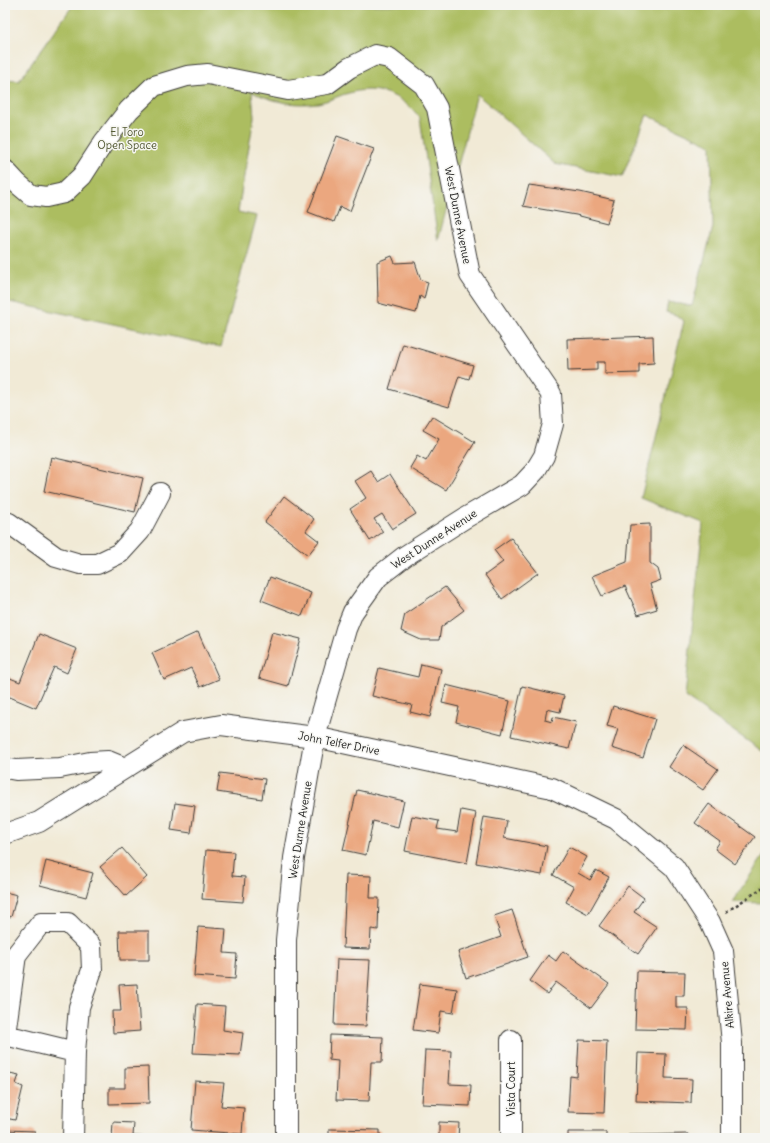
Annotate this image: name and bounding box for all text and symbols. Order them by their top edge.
park label: El Toro Open Space [97,125,157,152]
street label: West Dunne Avenue [442,165,474,265]
street label: West Dunne Avenue [389,506,479,572]
street label: John Telfer Drive [297,728,381,758]
street label: West Dunne Avenue [285,780,315,880]
street label: Alkire Avenue [717,961,737,1029]
street label: Vista Court [504,1061,518,1116]

